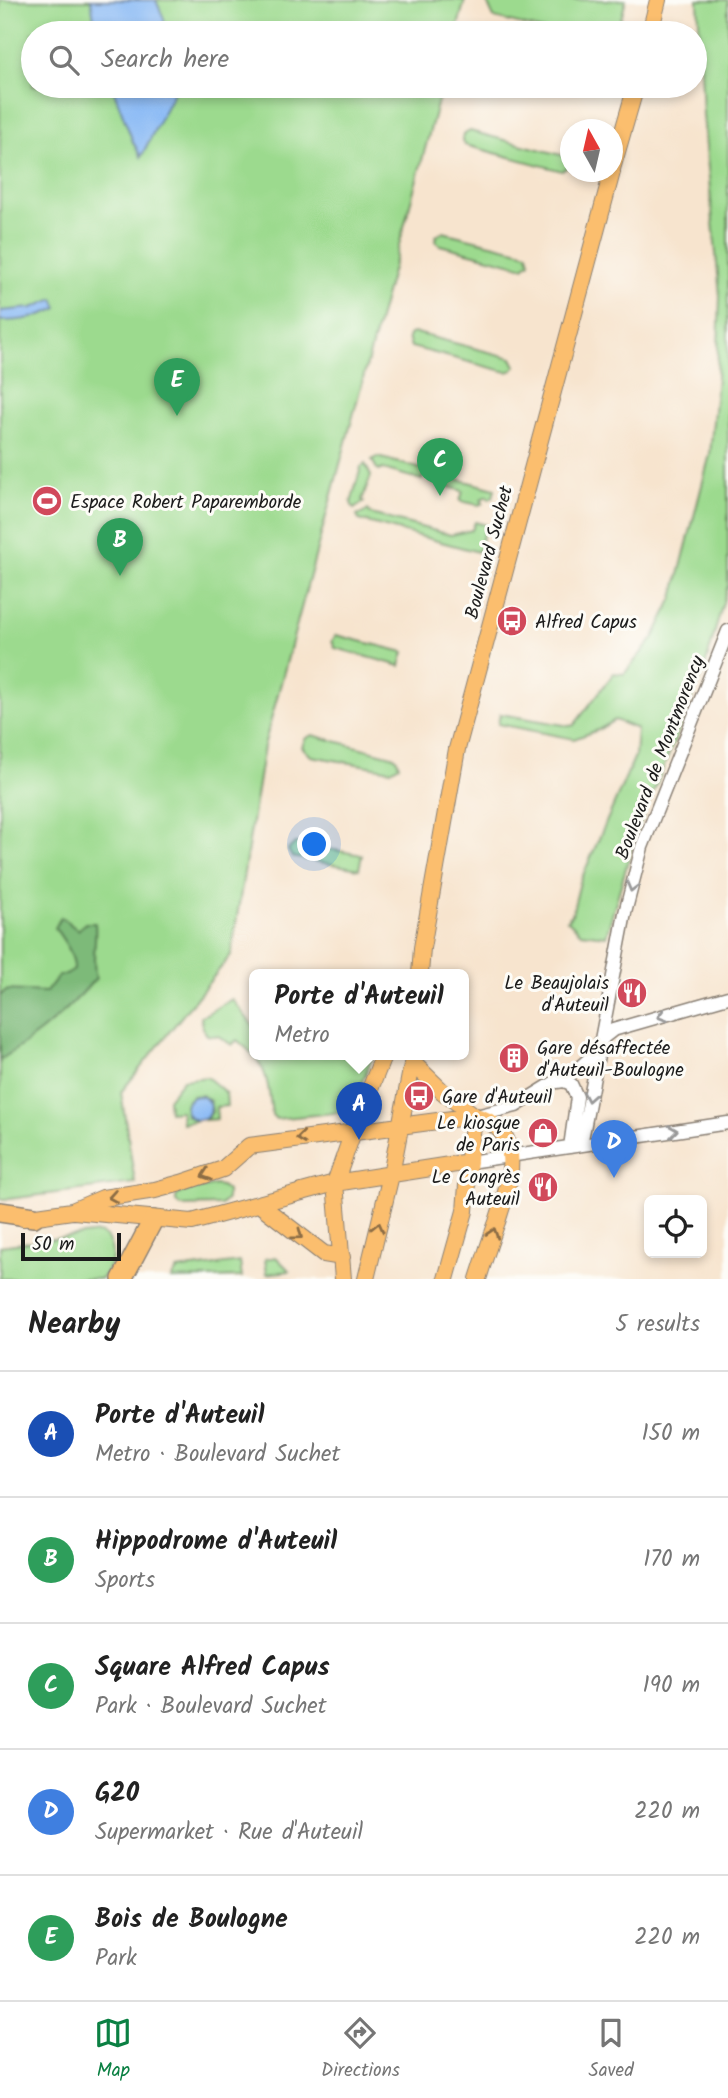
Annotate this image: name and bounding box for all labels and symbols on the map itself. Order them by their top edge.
north arrow [560,119,623,182]
pin: E [154,358,200,416]
pin: C [417,438,463,496]
street label: Boulevard Suchet [458,482,522,623]
sports icon: Espace Robert Paparemborde [30,484,64,518]
place label: Espace Robert Paparemborde [70,488,302,518]
pin: B [97,518,143,576]
bus stop icon: Alfred Capus [495,604,529,638]
place label: Alfred Capus [535,608,637,638]
street label: Boulevard de Montmorency [608,650,714,864]
your location [297,827,331,861]
one-way arrow [625,881,640,893]
place label: Le Beaujolais d'Auteuil [504,969,609,1021]
restaurant icon: Le Beaujolais d'Auteuil [615,976,649,1010]
one-way arrow [657,1007,669,1022]
place label: Gare désaffectée d'Auteuil-Boulogne [537,1034,684,1086]
building icon: Gare désaffectée d'Auteuil-Boulogne [497,1041,531,1075]
bus stop icon: Gare d'Auteuil [402,1079,436,1113]
pin: A [336,1082,382,1140]
place label: Gare d'Auteuil [442,1083,552,1113]
one-way arrow [583,1090,598,1102]
place label: Le kiosque de Paris [437,1109,520,1161]
shop icon: Le kiosque de Paris [526,1116,560,1150]
pin: D [591,1120,637,1178]
one-way arrow [667,1124,679,1139]
one-way arrow [295,1131,307,1146]
place label: Le Congrès Auteuil [432,1163,520,1215]
one-way arrow [200,1167,212,1181]
restaurant icon: Le Congrès Auteuil [526,1170,560,1204]
one-way arrow [107,1189,119,1204]
one-way arrow [370,1221,385,1233]
one-way arrow [291,1226,303,1239]
one-way arrow [485,1228,499,1240]
scale bar [21,1230,121,1262]

